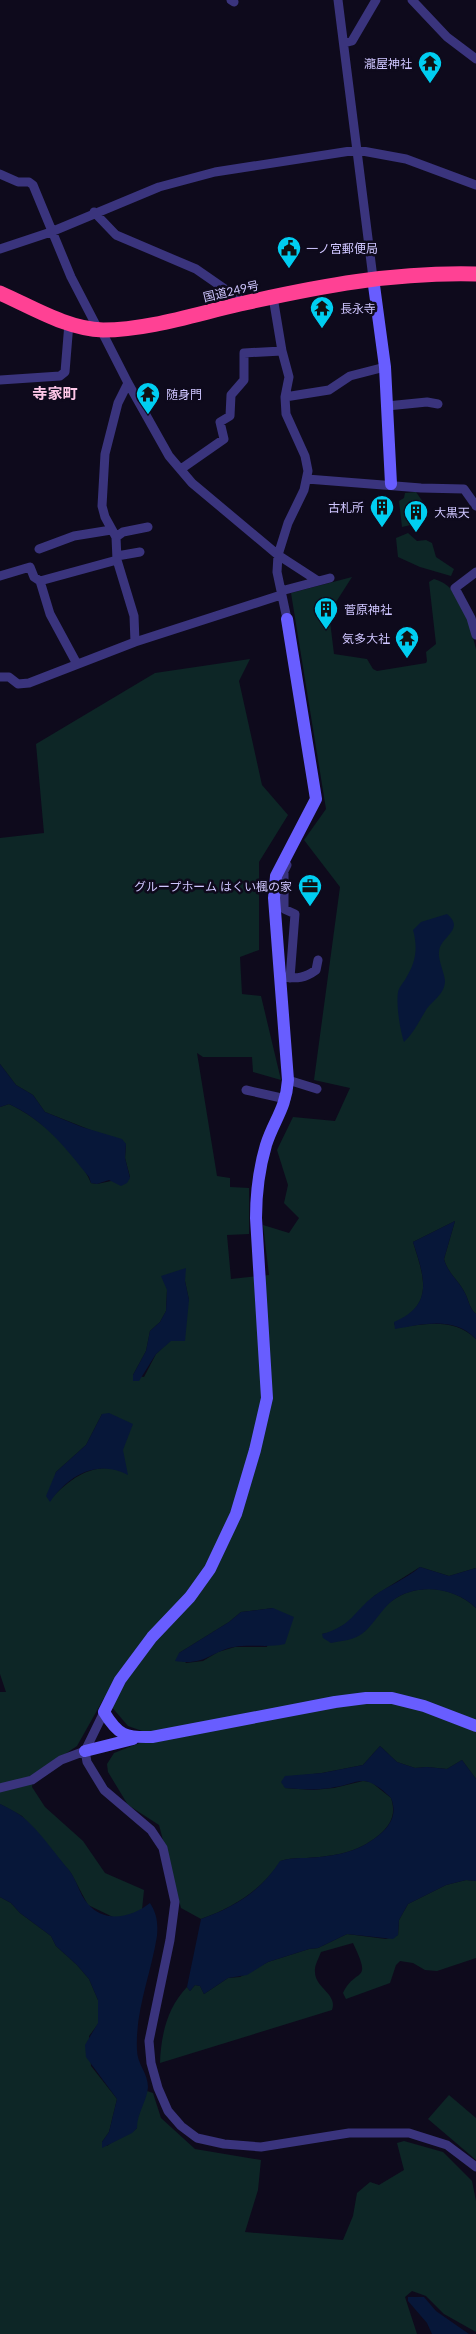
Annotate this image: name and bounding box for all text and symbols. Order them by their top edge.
temple icon: 瀧屋神社 [417,50,443,84]
place label: 瀧屋神社 [364,56,412,71]
public building icon: 一ノ宮郵便局 [276,235,302,269]
place label: 一ノ宮郵便局 [306,241,378,256]
street label: 国道249号 [202,277,260,305]
temple icon: 長永寺 [309,295,335,329]
place label: 長永寺 [340,301,376,316]
temple icon: 随身門 [135,381,161,415]
district label: 寺家町 [32,384,78,402]
place label: 随身門 [166,387,202,402]
building icon: 古札所 [369,494,395,528]
building icon: 大黒天 [403,499,429,533]
place label: 古札所 [328,500,364,515]
place label: 大黒天 [434,505,470,520]
building icon: 菅原神社 [313,596,339,630]
place label: 菅原神社 [344,602,392,617]
temple icon: 気多大社 [394,625,420,659]
place label: 気多大社 [342,631,390,646]
office icon: グループホーム はくい楓の家 [297,873,323,907]
place label: グループホーム はくい楓の家 [134,879,292,894]

